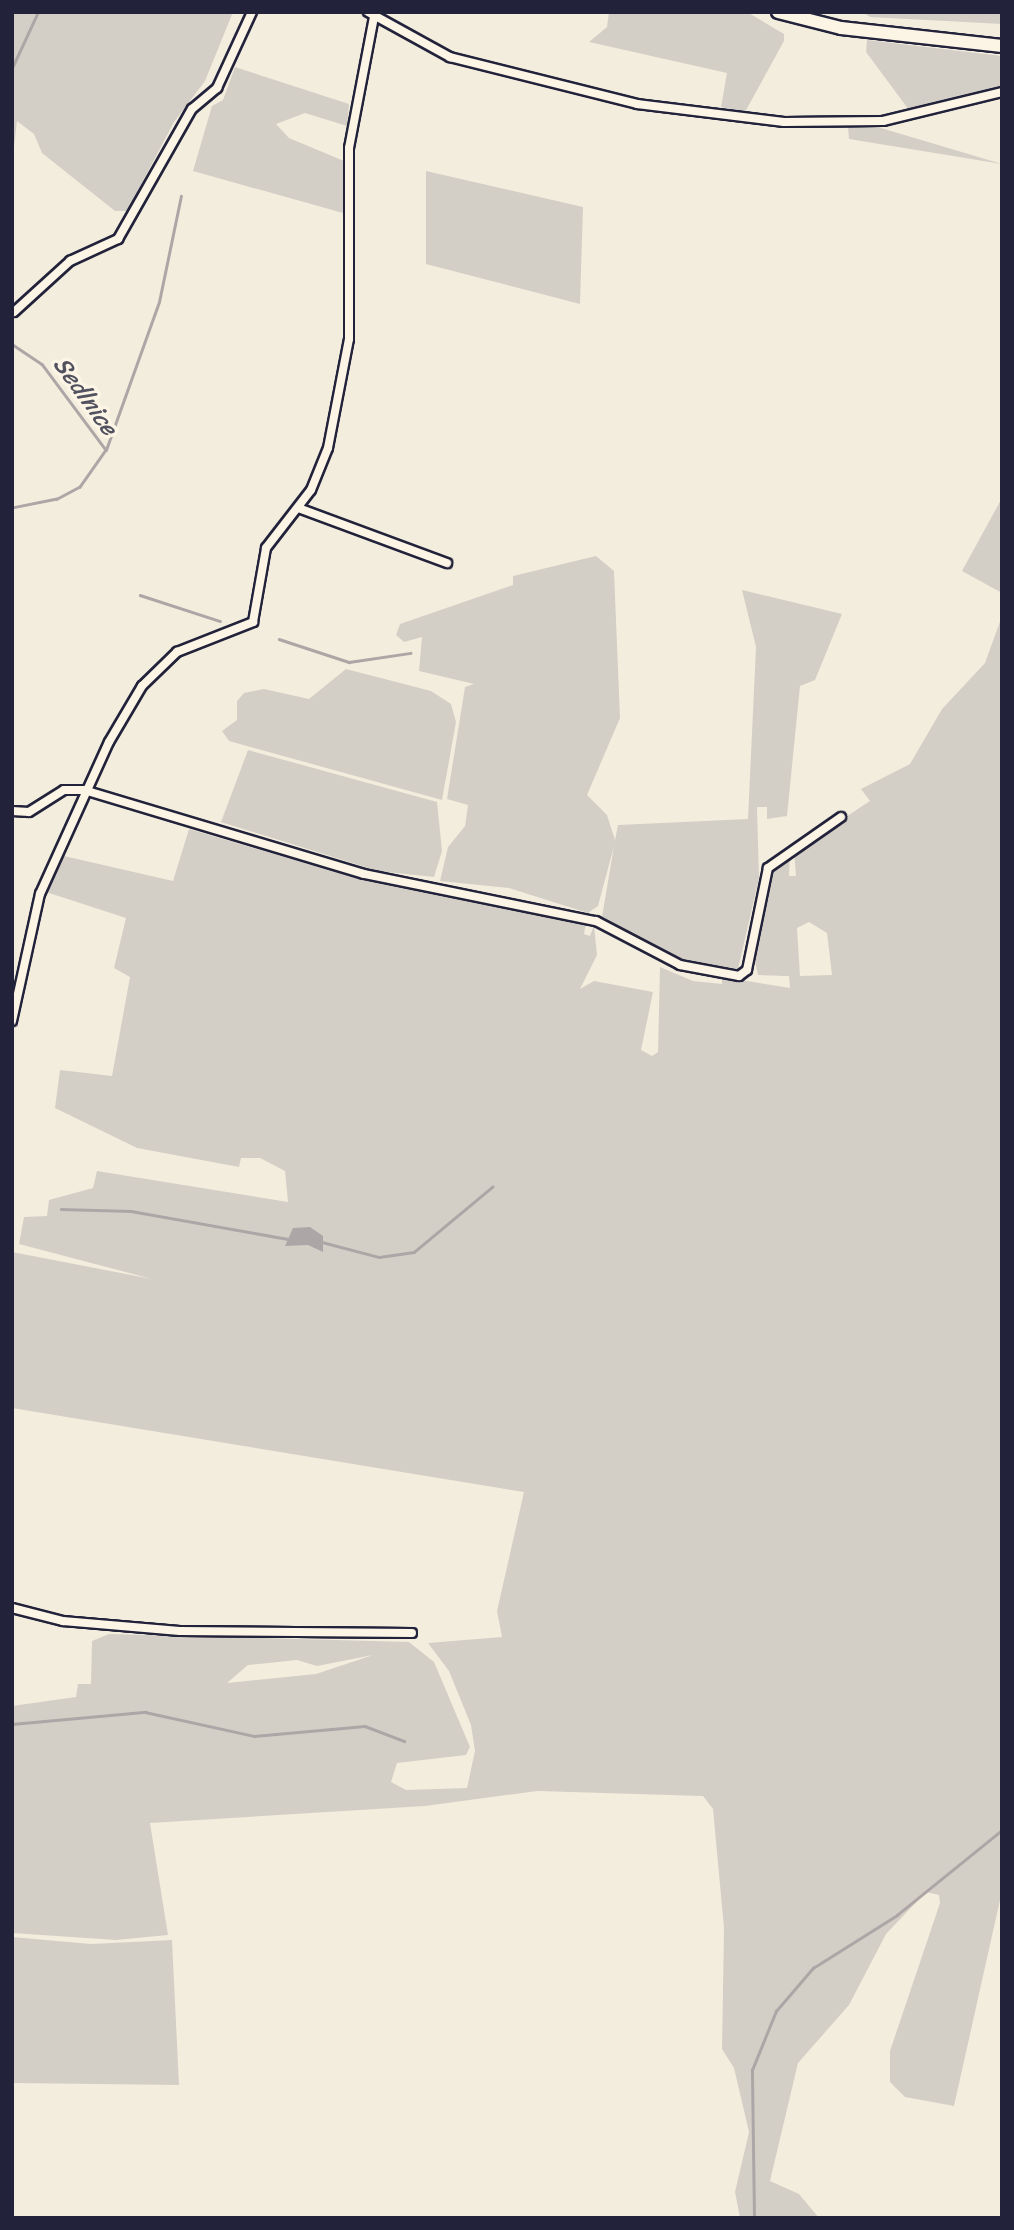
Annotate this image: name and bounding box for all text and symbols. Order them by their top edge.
water label: Sedlnice [47,351,123,441]

